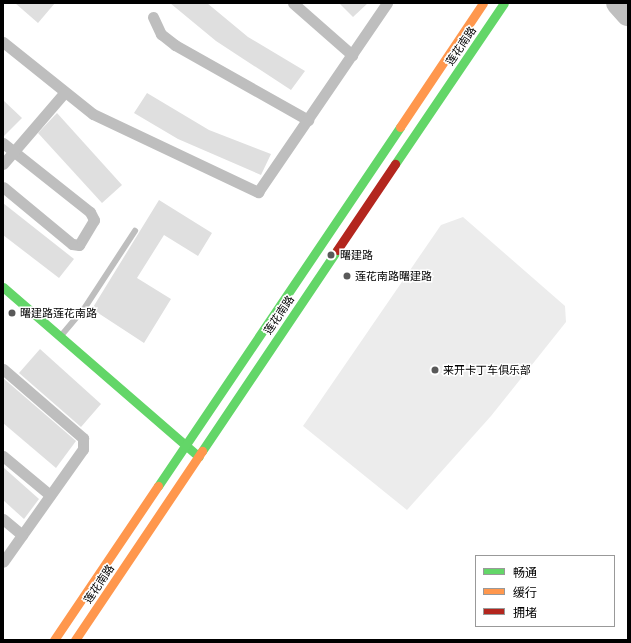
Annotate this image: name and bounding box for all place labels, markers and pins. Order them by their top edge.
place label: 曙建路 [340,248,373,262]
marker: 曙建路 [325,249,337,261]
place label: 莲花南路曙建路 [355,269,432,283]
marker: 莲花南路曙建路 [342,271,352,281]
place label: 曙建路莲花南路 [20,306,97,320]
marker: 曙建路莲花南路 [7,308,17,318]
place label: 来开卡丁车俱乐部 [443,363,531,377]
marker: 来开卡丁车俱乐部 [430,365,440,375]

